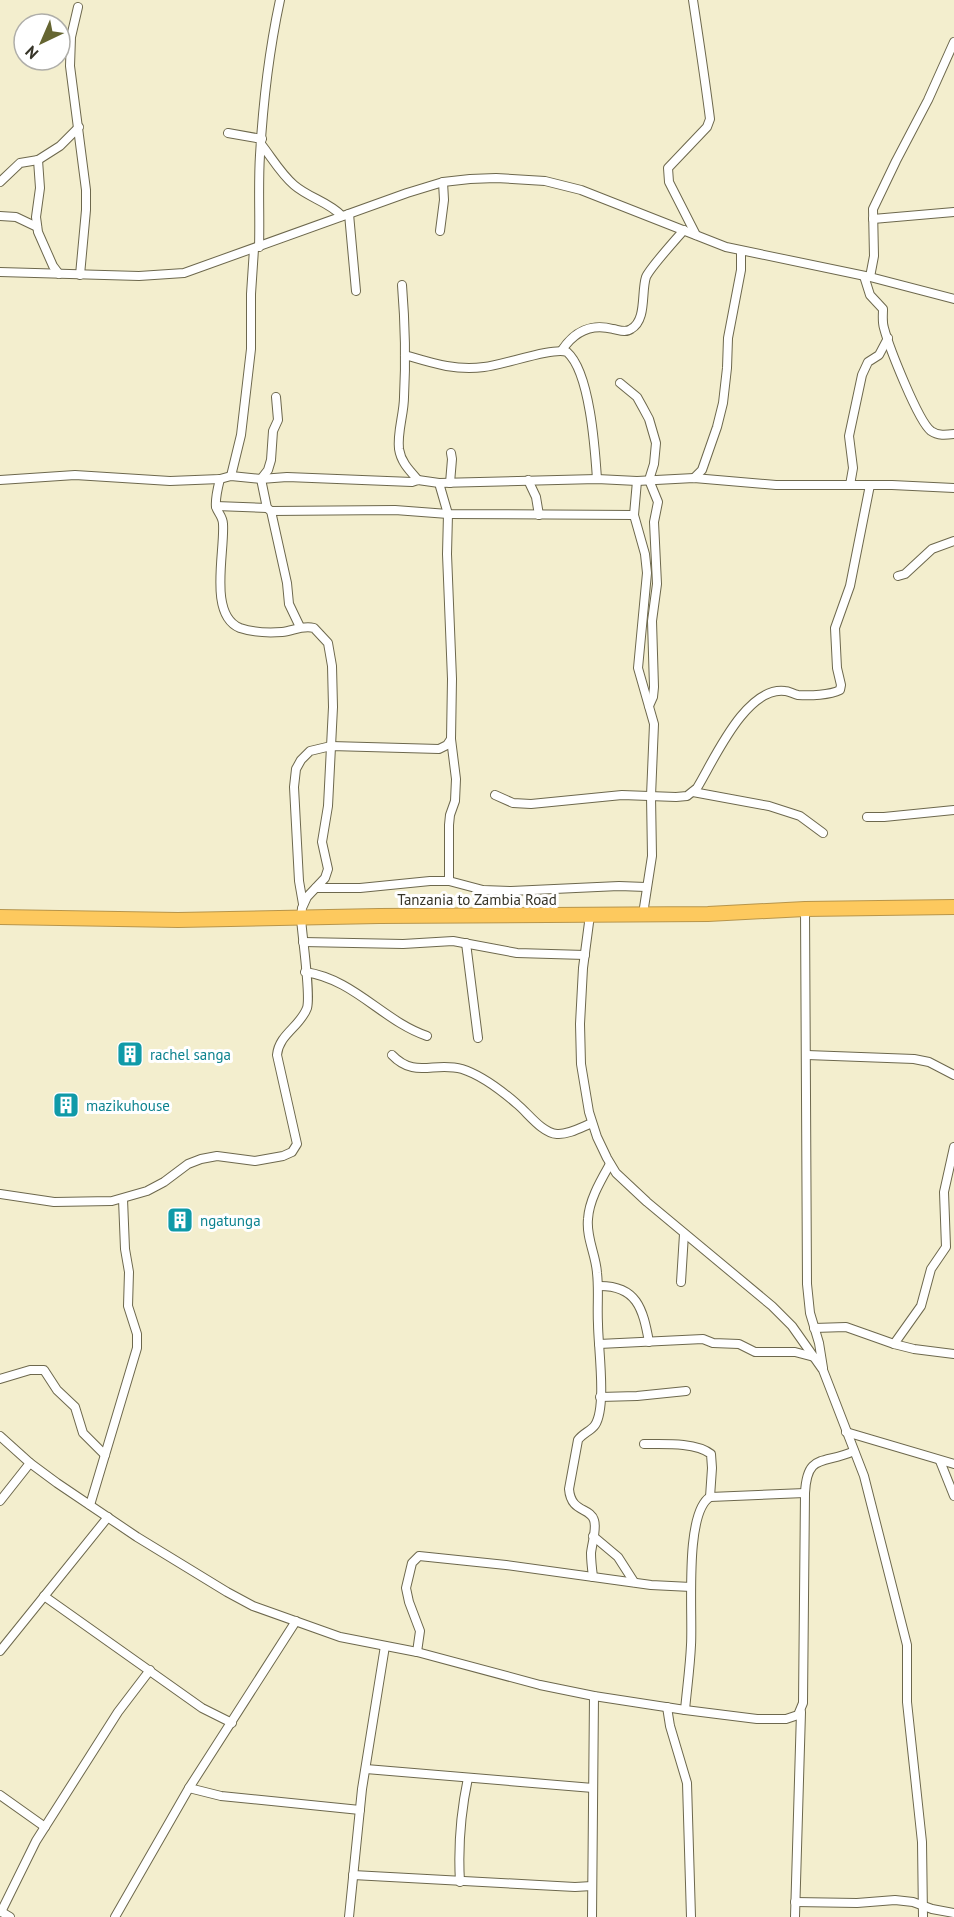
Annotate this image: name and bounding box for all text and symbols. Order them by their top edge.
north arrow [12,12,72,72]
text: N [21,42,42,64]
street label: Tanzania to Zambia Road [397,890,557,909]
building icon: rachel sanga [115,1039,145,1069]
place label: rachel sanga [150,1045,231,1064]
building icon: mazikuhouse [51,1090,81,1120]
place label: mazikuhouse [86,1096,170,1115]
building icon: ngatunga [165,1205,195,1235]
place label: ngatunga [200,1211,261,1230]

